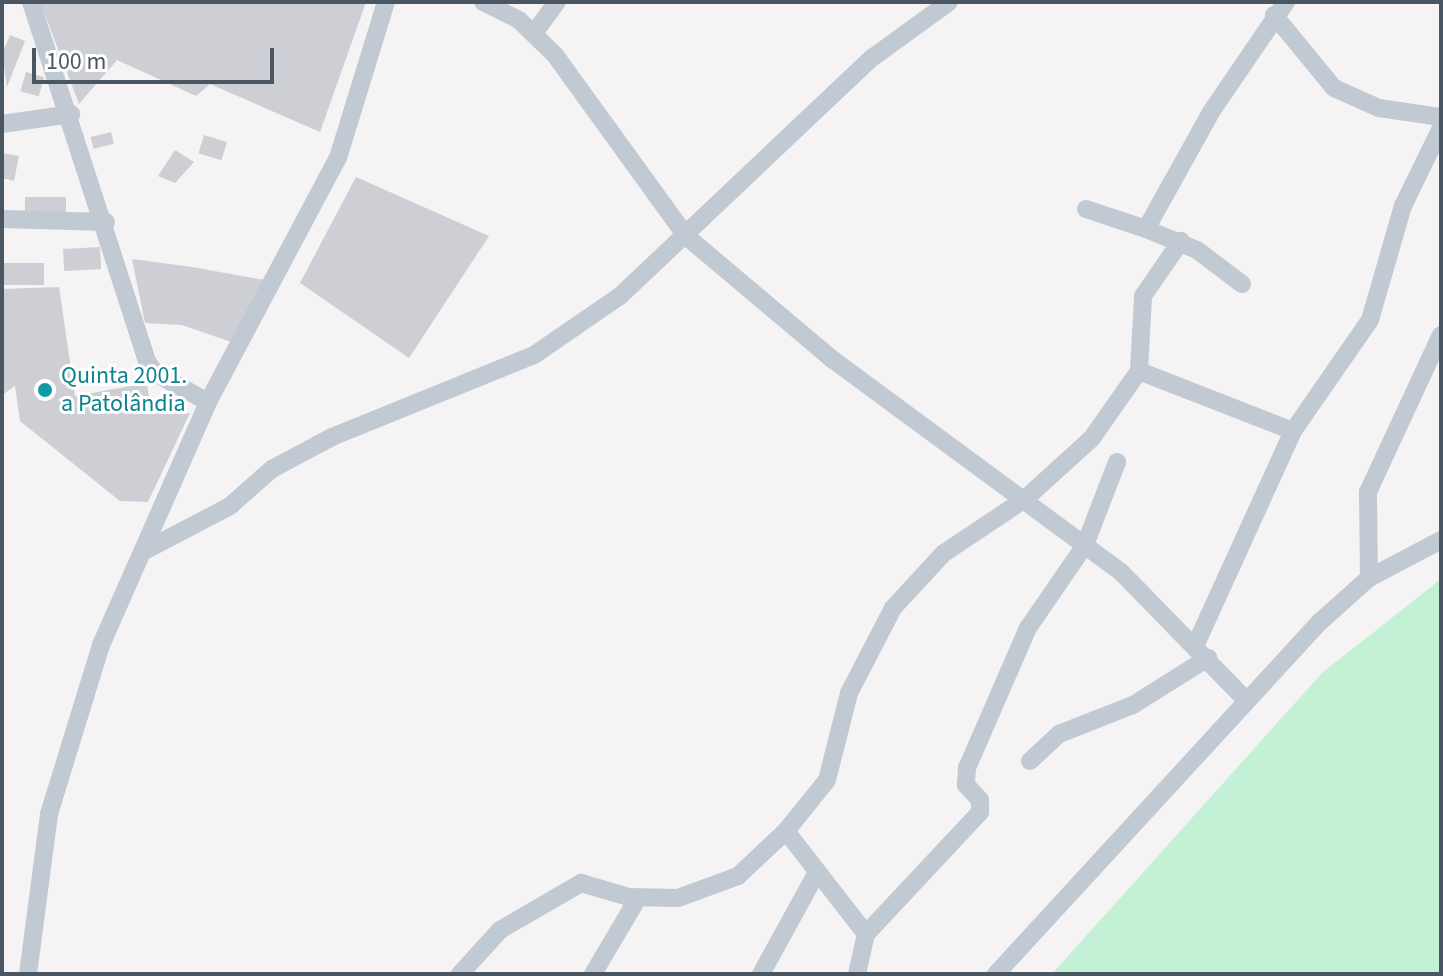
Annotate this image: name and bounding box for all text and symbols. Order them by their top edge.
scale bar [36,32,278,82]
text: 100 m [46,44,106,79]
place label: Quinta 2001. a Patolândia [61,362,187,418]
marker: Quinta 2001. a Patolândia [36,381,54,399]

